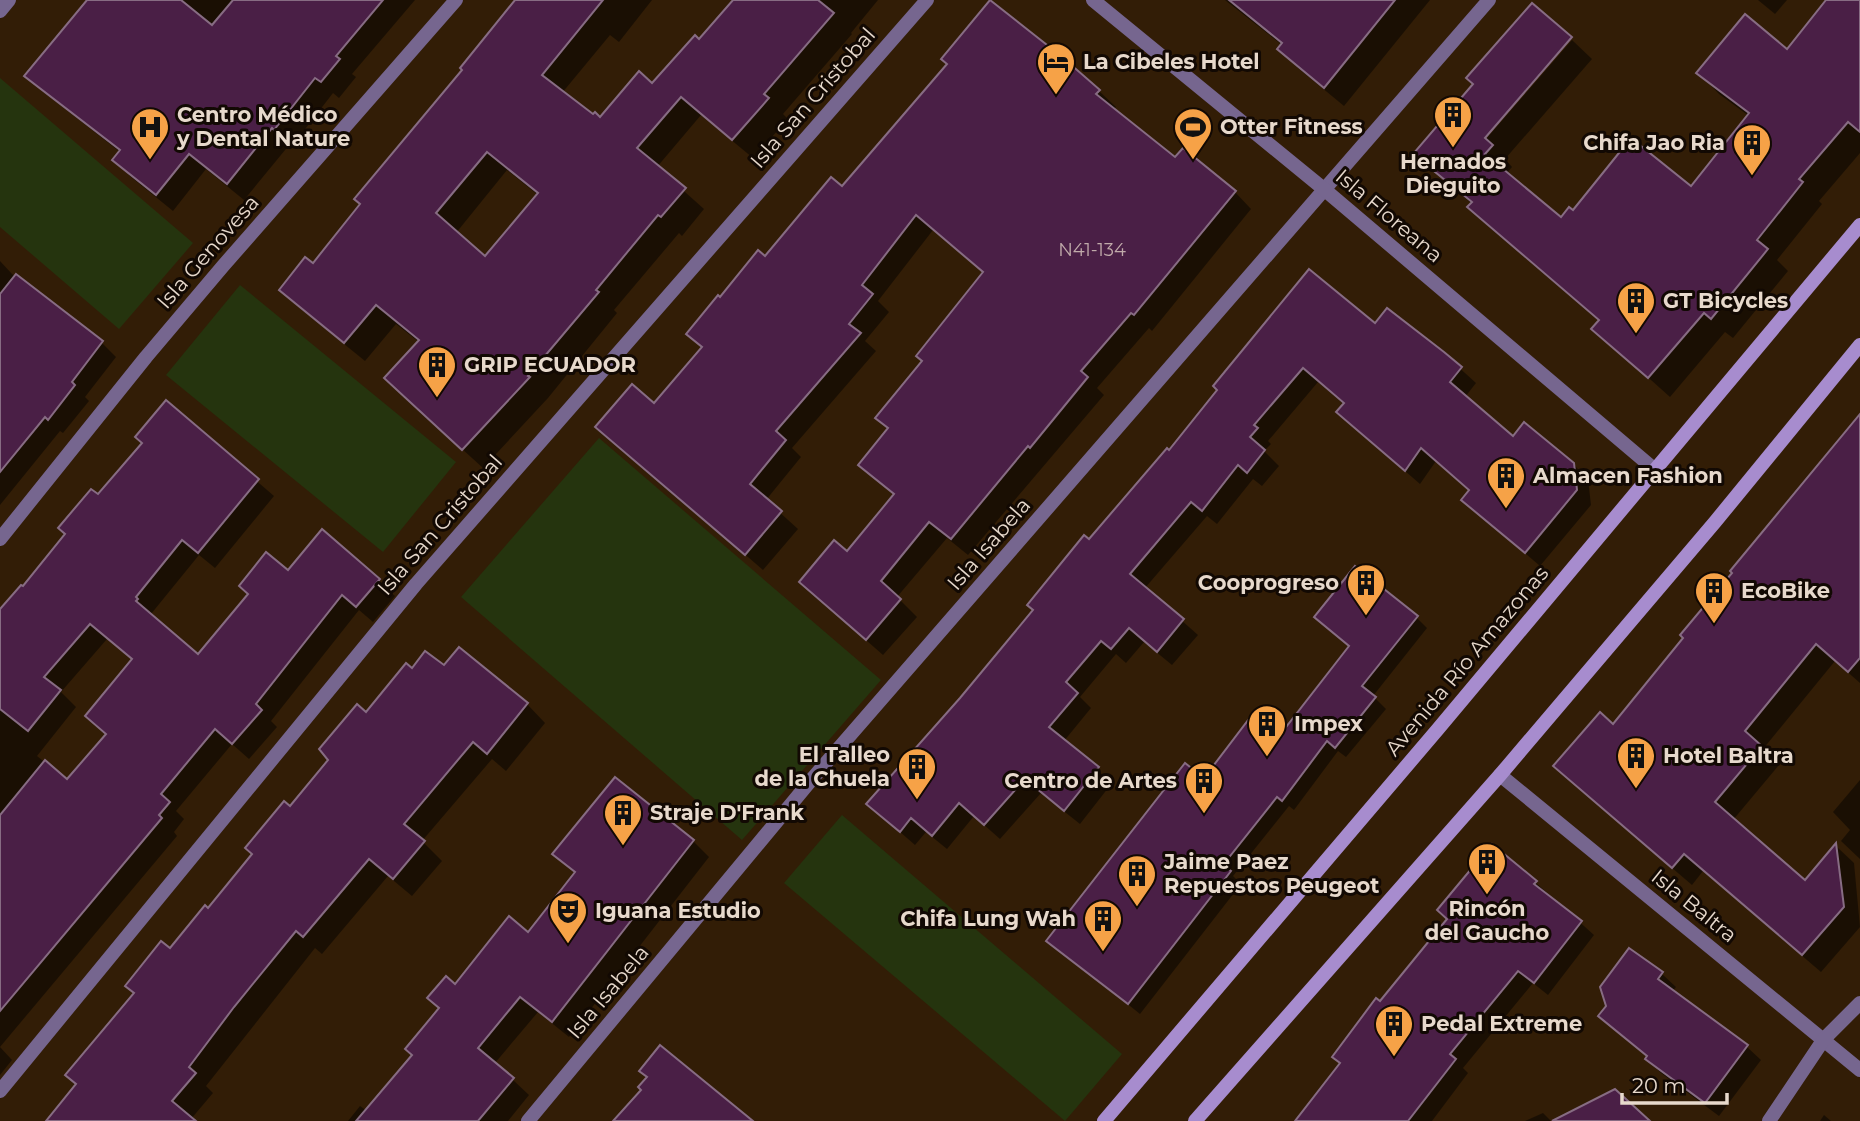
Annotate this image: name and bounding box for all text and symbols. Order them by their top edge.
street label: Isla San Cristobal [745,22,880,173]
hotel icon: La Cibeles Hotel [1035,41,1077,96]
place label: La Cibeles Hotel [1083,49,1260,74]
building icon: Hernados Dieguito [1432,94,1474,149]
place label: Centro Médico y Dental Nature [176,102,350,151]
hospital icon: Centro Médico y Dental Nature [129,106,171,161]
sports icon: Otter Fitness [1172,106,1214,161]
place label: Otter Fitness [1220,114,1363,139]
building icon: Chifa Jao Ria [1731,122,1773,177]
place label: Chifa Jao Ria [1583,130,1725,155]
place label: Hernados Dieguito [1400,149,1506,198]
street label: Isla Floreana [1331,164,1448,268]
street label: Isla Genovesa [151,190,264,314]
house number: N41-134 [1058,239,1126,261]
building icon: GT Bicycles [1615,280,1657,335]
place label: GT Bicycles [1663,288,1788,313]
building icon: GRIP ECUADOR [416,344,458,399]
place label: GRIP ECUADOR [464,352,636,377]
street label: Isla San Cristobal [372,449,507,600]
building icon: Almacen Fashion [1485,455,1527,510]
place label: Almacen Fashion [1532,463,1723,488]
street label: Isla Isabela [942,492,1035,595]
street label: Avenida Río Amazonas [1380,561,1553,761]
building icon: Cooprogreso [1345,562,1387,617]
place label: Cooprogreso [1198,570,1339,595]
building icon: EcoBike [1693,570,1735,625]
place label: EcoBike [1741,578,1830,603]
building icon: Impex [1246,703,1288,758]
place label: Impex [1294,711,1363,736]
building icon: Hotel Baltra [1615,735,1657,790]
place label: El Talleo de la Chuela [754,742,890,791]
place label: Hotel Baltra [1663,743,1794,768]
building icon: El Talleo de la Chuela [896,746,938,801]
building icon: Centro de Artes [1183,760,1225,815]
place label: Centro de Artes [1004,768,1177,793]
building icon: Straje D'Frank [602,792,644,847]
place label: Straje D'Frank [650,800,804,825]
building icon: Rincón del Gaucho [1466,841,1508,896]
place label: Jaime Paez Repuestos Peugeot [1163,849,1379,898]
building icon: Jaime Paez Repuestos Peugeot [1116,853,1158,908]
street label: Isla Baltra [1647,864,1742,948]
theatre icon: Iguana Estudio [547,890,589,945]
place label: Rincón del Gaucho [1425,896,1549,945]
place label: Iguana Estudio [595,898,761,923]
building icon: Chifa Lung Wah [1082,898,1124,953]
place label: Chifa Lung Wah [900,906,1076,931]
street label: Isla Isabela [561,940,654,1043]
building icon: Pedal Extreme [1373,1003,1415,1058]
place label: Pedal Extreme [1421,1011,1582,1036]
scale bar [1622,1062,1727,1106]
text: 20 m [1632,1073,1686,1098]

